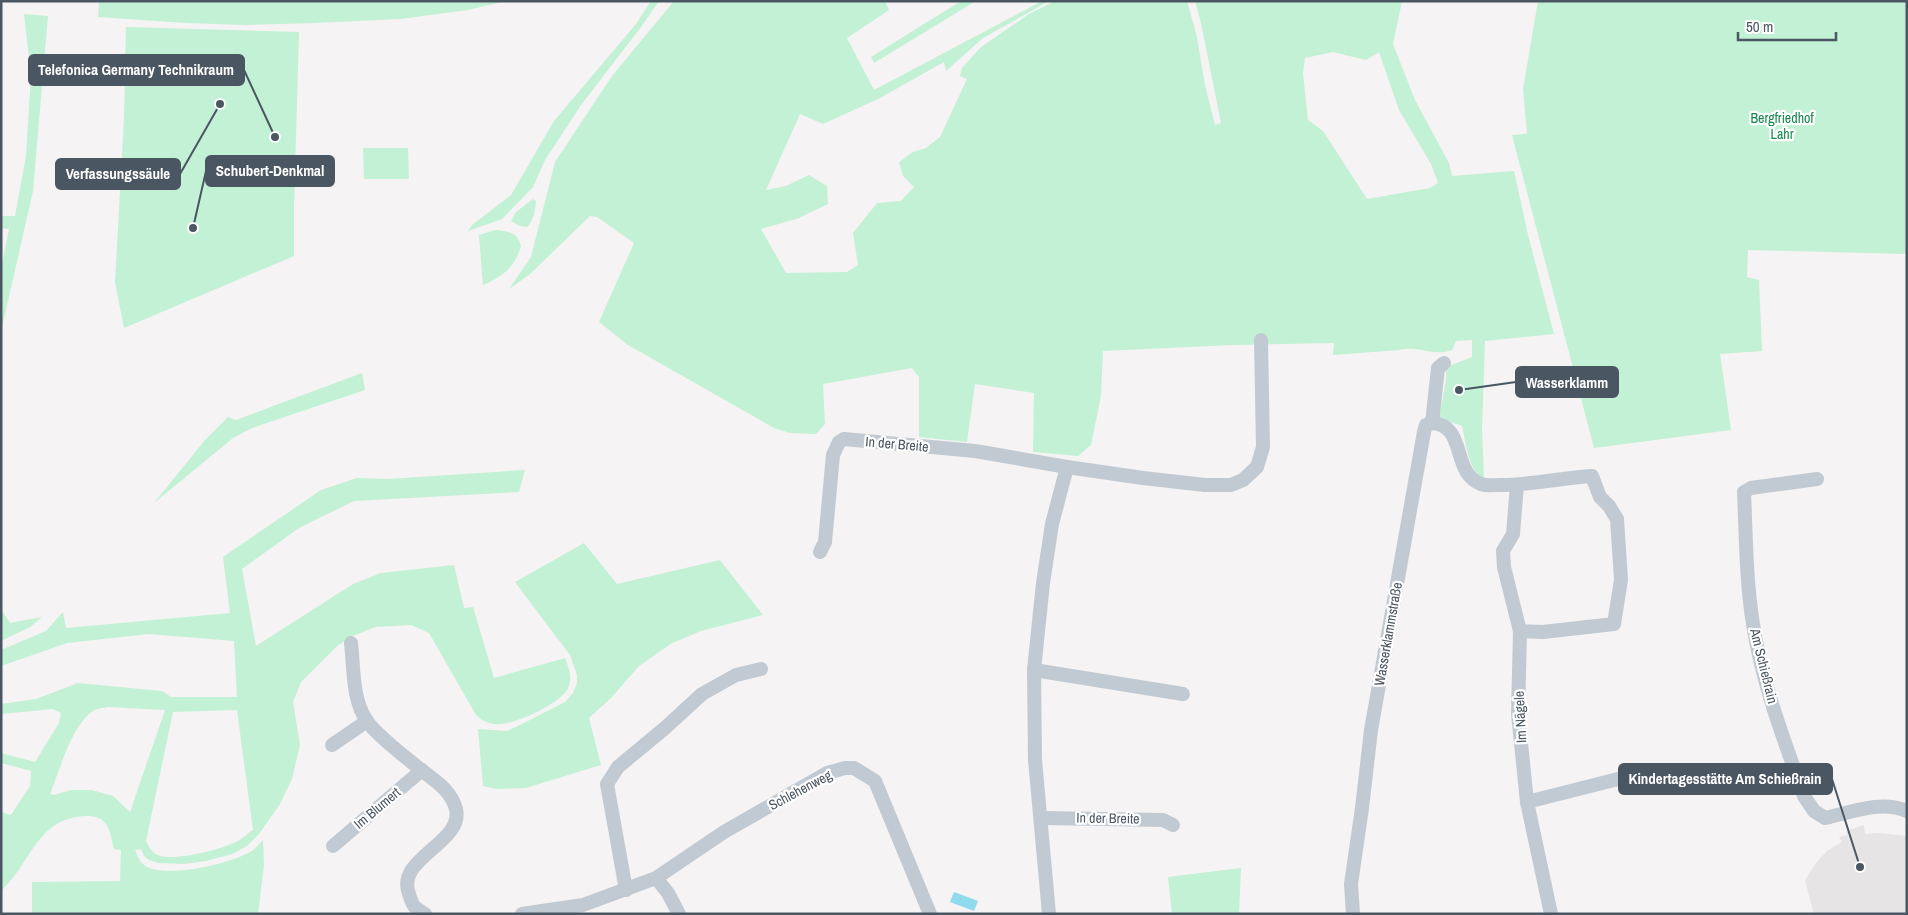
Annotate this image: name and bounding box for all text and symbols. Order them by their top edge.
scale bar [1738,10,1836,42]
text: 50 m [1746,16,1773,37]
callout: Telefonica Germany Technikraum [29,55,244,85]
text: Telefonica Germany Technikraum [38,59,234,80]
park label: Bergfriedhof Lahr [1750,109,1814,143]
callout: Schubert-Denkmal [206,156,334,186]
callout: Verfassungssäule [56,159,180,189]
text: Schubert-Denkmal [216,160,324,181]
text: Verfassungssäule [66,163,170,184]
callout: Wasserklamm [1516,367,1618,397]
text: Wasserklamm [1526,372,1608,393]
street label: In der Breite [865,432,929,456]
street label: Wasserklammstraße [1370,581,1406,687]
street label: Am Schießrain [1746,626,1782,705]
street label: Im Nägele [1510,690,1530,744]
callout: Kindertagesstätte Am Schießrain [1619,764,1832,794]
street label: Schlehenweg [765,766,835,814]
text: Kindertagesstätte Am Schießrain [1629,768,1822,789]
street label: Im Blumert [350,783,404,833]
street label: In der Breite [1076,808,1140,828]

